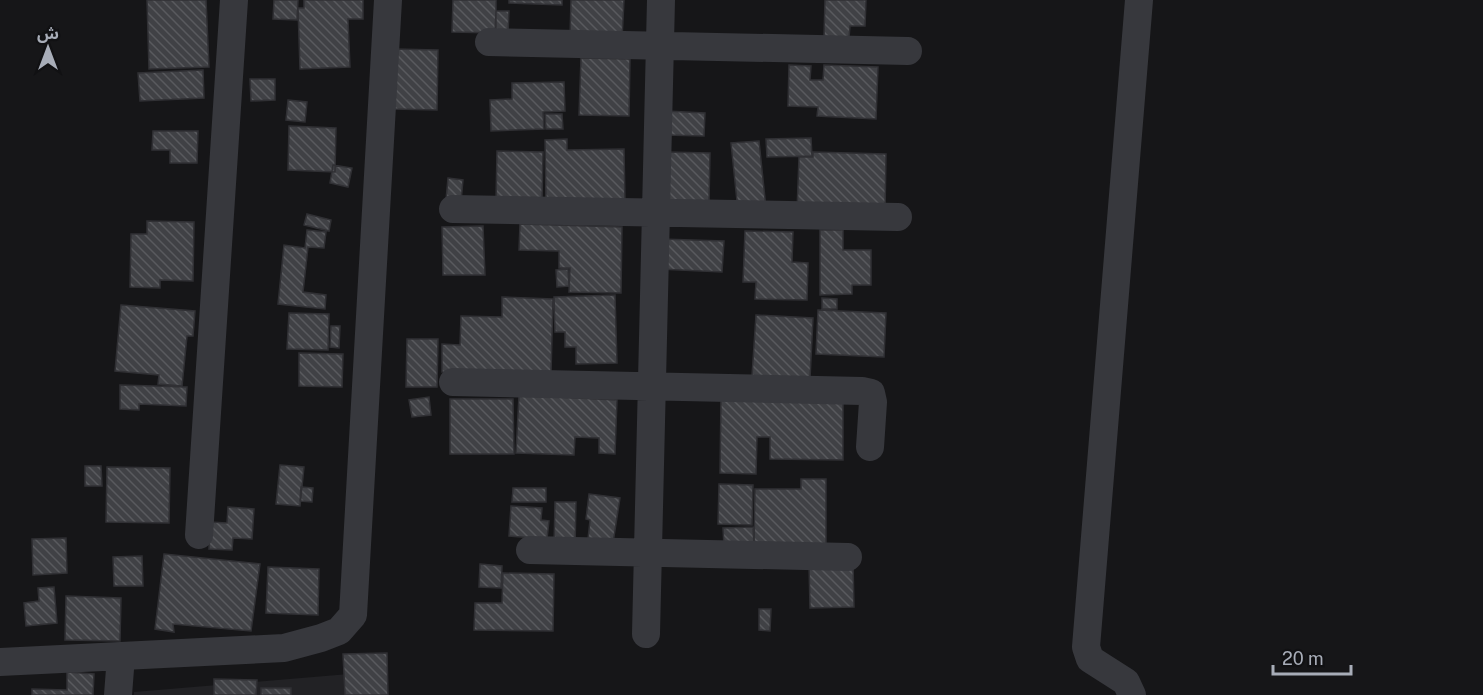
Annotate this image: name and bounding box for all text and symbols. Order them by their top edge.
north arrow [18,18,78,78]
text: ش [37,24,59,43]
scale bar [1273,638,1351,676]
text: 20 m [1282,648,1324,669]

